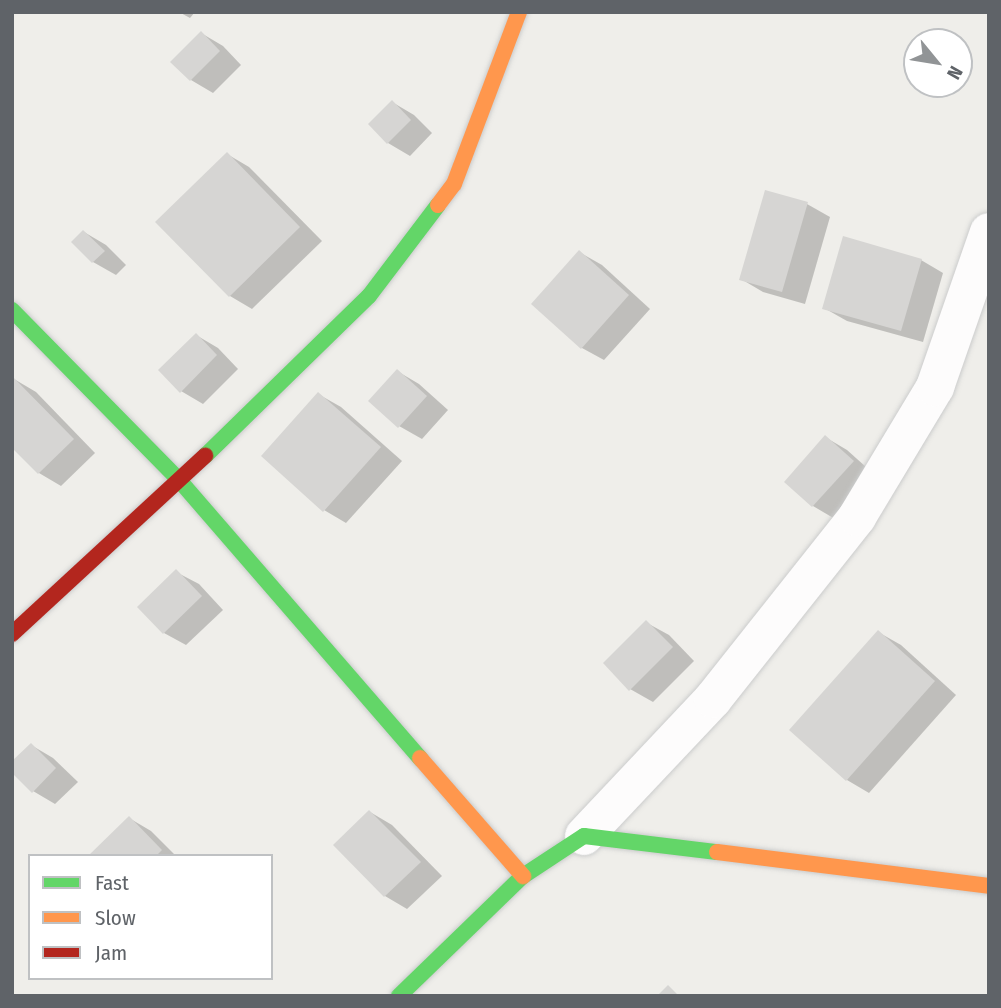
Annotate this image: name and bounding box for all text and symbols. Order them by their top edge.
north arrow [903,28,973,98]
text: N [942,62,968,83]
legend [28,854,273,980]
text: Fast [95,870,129,896]
text: Slow [95,905,136,931]
text: Jam [95,940,127,966]

